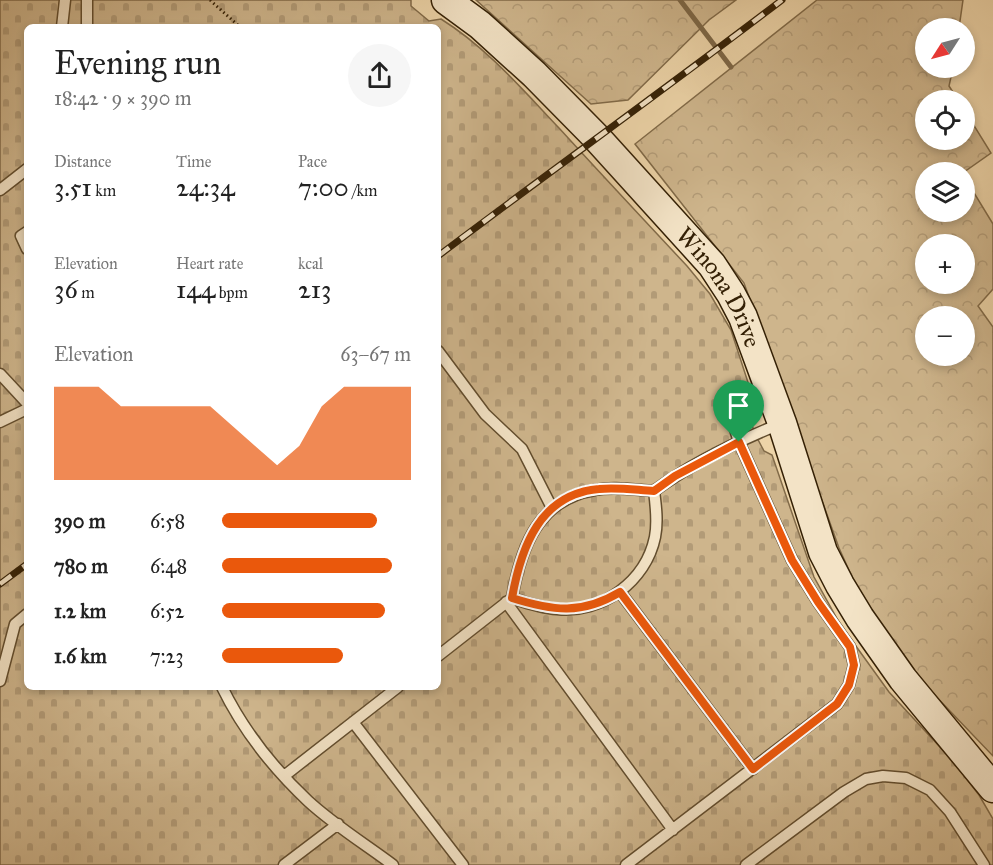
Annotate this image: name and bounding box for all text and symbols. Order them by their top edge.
north arrow [915,18,975,78]
map controls [915,18,975,366]
text: Evening run [54,43,221,83]
button: share [348,44,411,107]
text: 18:42 · 9 × 390 m [54,86,192,110]
button: locate [915,90,975,150]
text: Distance [54,152,111,171]
text: Time [176,152,211,171]
text: Pace [298,152,327,171]
button: layers [915,162,975,222]
text: 3.51 [54,171,92,203]
text: 24:34 [176,171,235,203]
text: 7:00 [298,171,349,203]
text: km [92,181,116,200]
text: /km [349,181,377,200]
street label: Winona Drive [670,220,768,352]
button: + [915,234,975,294]
text: Elevation [54,254,118,273]
text: Heart rate [176,254,243,273]
text: kcal [298,254,323,273]
text: 36 [54,273,78,305]
text: 144 [176,273,215,305]
text: 213 [298,273,332,305]
text: m [78,283,95,302]
text: bpm [215,283,248,302]
button: − [915,306,975,366]
text: Elevation [54,342,133,366]
text: 63–67 m [340,342,411,366]
pin [713,380,764,442]
icon: arrive [722,389,755,422]
text: 390 m [54,509,106,533]
text: 6:58 [150,509,185,533]
text: 780 m [54,554,108,578]
text: 6:48 [150,554,187,578]
text: 1.2 km [54,599,106,623]
text: 6:52 [150,599,184,623]
text: 1.6 km [54,644,107,668]
text: 7:23 [150,644,184,668]

